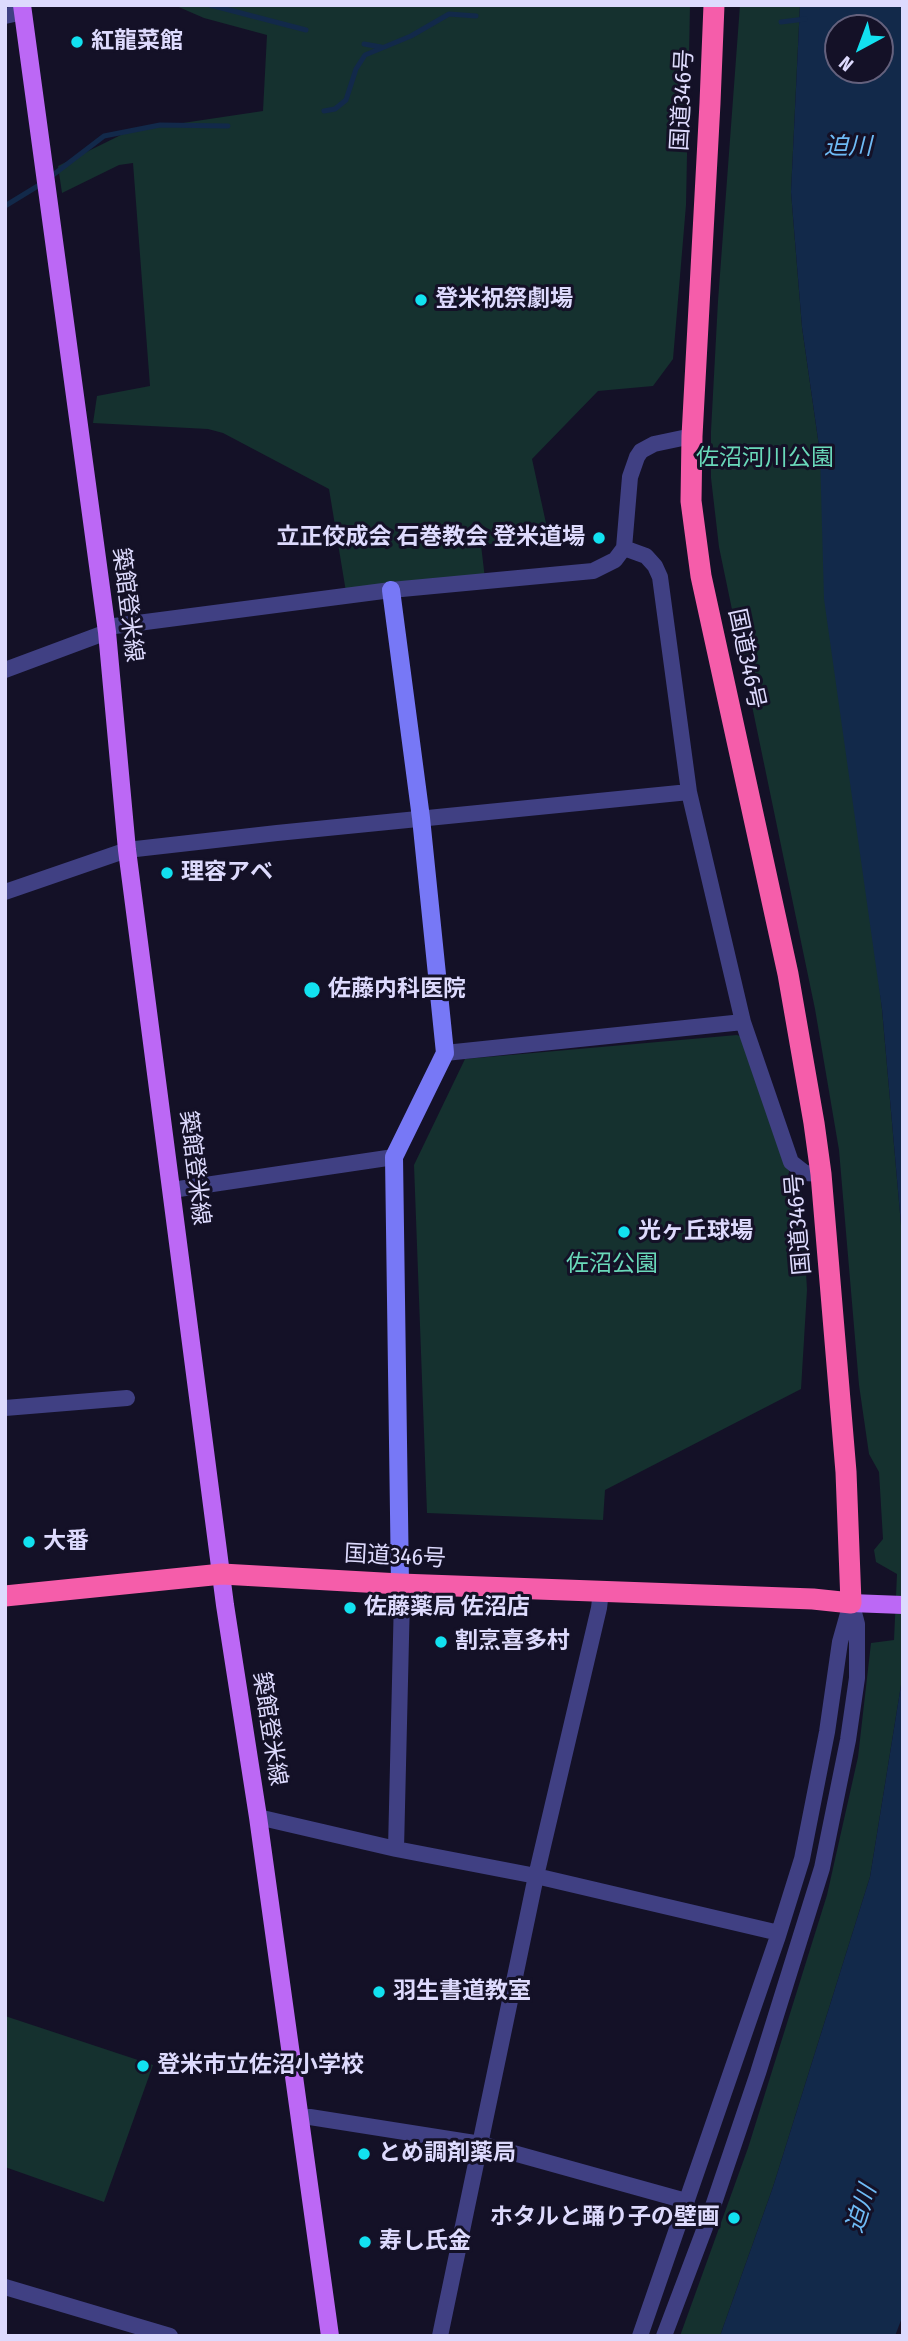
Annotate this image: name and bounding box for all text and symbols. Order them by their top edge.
north arrow [824,14,894,84]
place label: 紅龍菜館 [91,28,183,56]
marker: 紅龍菜館 [69,34,85,50]
street label: 国道346号 [667,48,699,152]
text: N [834,51,858,76]
water label: 迫川 [824,133,872,161]
place label: 登米祝祭劇場 [435,286,573,314]
marker: 登米祝祭劇場 [413,292,429,308]
park label: 佐沼河川公園 [696,445,834,473]
place label: 立正佼成会 石巻教会 登米道場 [276,524,585,552]
marker: 立正佼成会 石巻教会 登米道場 [591,530,607,546]
street label: 築館登米線 [106,546,148,664]
street label: 国道346号 [722,606,770,712]
place label: 理容アベ [181,859,273,887]
marker: 理容アベ [159,865,175,881]
place label: 佐藤内科医院 [328,976,466,1004]
marker: 佐藤内科医院 [302,980,322,1000]
street label: 築館登米線 [173,1109,215,1227]
street label: 国道346号 [781,1172,817,1276]
place label: 光ヶ丘球場 [638,1218,753,1246]
marker: 光ヶ丘球場 [616,1224,632,1240]
park label: 佐沼公園 [566,1251,658,1279]
place label: 大番 [43,1528,89,1556]
marker: 大番 [21,1534,37,1550]
street label: 国道346号 [343,1541,447,1573]
place label: 佐藤薬局 佐沼店 [364,1594,530,1622]
marker: 佐藤薬局 佐沼店 [342,1600,358,1616]
place label: 割烹喜多村 [455,1628,570,1656]
marker: 割烹喜多村 [433,1634,449,1650]
street label: 築館登米線 [246,1670,292,1788]
place label: 羽生書道教室 [393,1978,531,2006]
marker: 羽生書道教室 [371,1984,387,2000]
place label: 登米市立佐沼小学校 [157,2052,364,2080]
marker: 登米市立佐沼小学校 [135,2058,151,2074]
place label: とめ調剤薬局 [378,2140,516,2168]
marker: とめ調剤薬局 [356,2146,372,2162]
water label: 迫川 [841,2182,883,2236]
place label: ホタルと踊り子の壁画 [490,2204,720,2232]
marker: ホタルと踊り子の壁画 [726,2210,742,2226]
place label: 寿し氏金 [379,2228,471,2256]
marker: 寿し氏金 [357,2234,373,2250]

